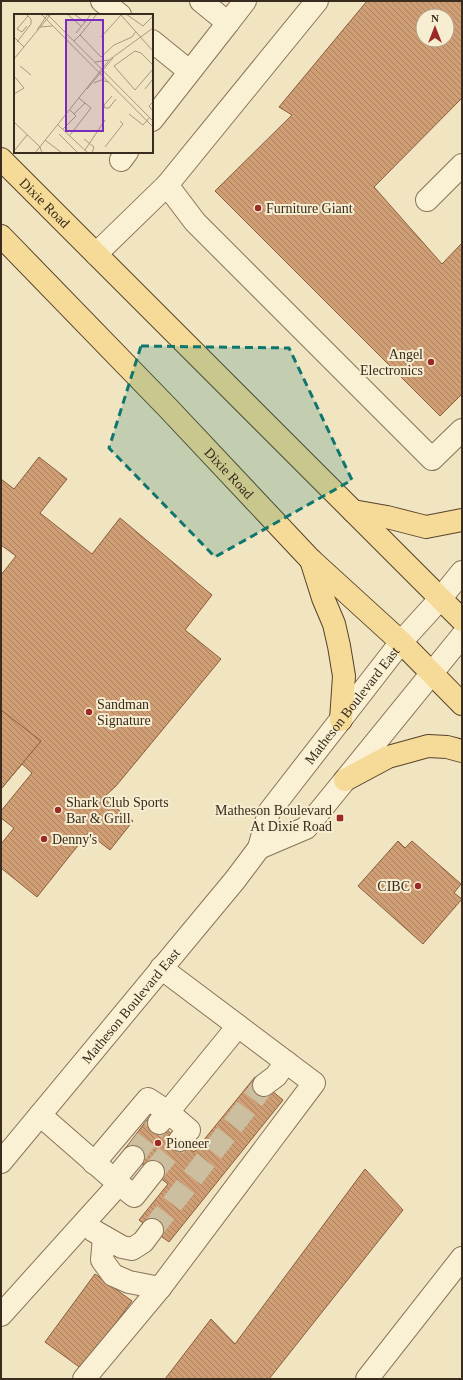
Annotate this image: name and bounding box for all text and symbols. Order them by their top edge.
north arrow [415,8,455,48]
text: N [431,12,439,24]
inset map [14,14,153,153]
street label: Dixie Road [16,175,72,231]
place label: Furniture Giant [266,201,353,216]
marker: Furniture Giant [253,203,263,213]
place label: Angel Electronics [360,347,423,378]
marker: Angel Electronics [426,357,436,367]
street label: Dixie Road [201,445,256,502]
street label: Matheson Boulevard East [302,644,403,767]
place label: Sandman Signature [97,697,151,728]
marker: Sandman Signature [84,707,94,717]
place label: Shark Club Sports Bar & Grill [66,795,169,826]
place label: Matheson Boulevard At Dixie Road [215,803,332,834]
marker: Shark Club Sports Bar & Grill [53,805,63,815]
marker: Matheson Boulevard At Dixie Road [335,813,345,823]
place label: Denny's [52,832,97,847]
marker: Denny's [39,834,49,844]
place label: CIBC [377,879,410,894]
marker: CIBC [413,881,423,891]
street label: Matheson Boulevard East [79,946,183,1067]
place label: Pioneer [166,1136,209,1151]
marker: Pioneer [153,1138,163,1148]

